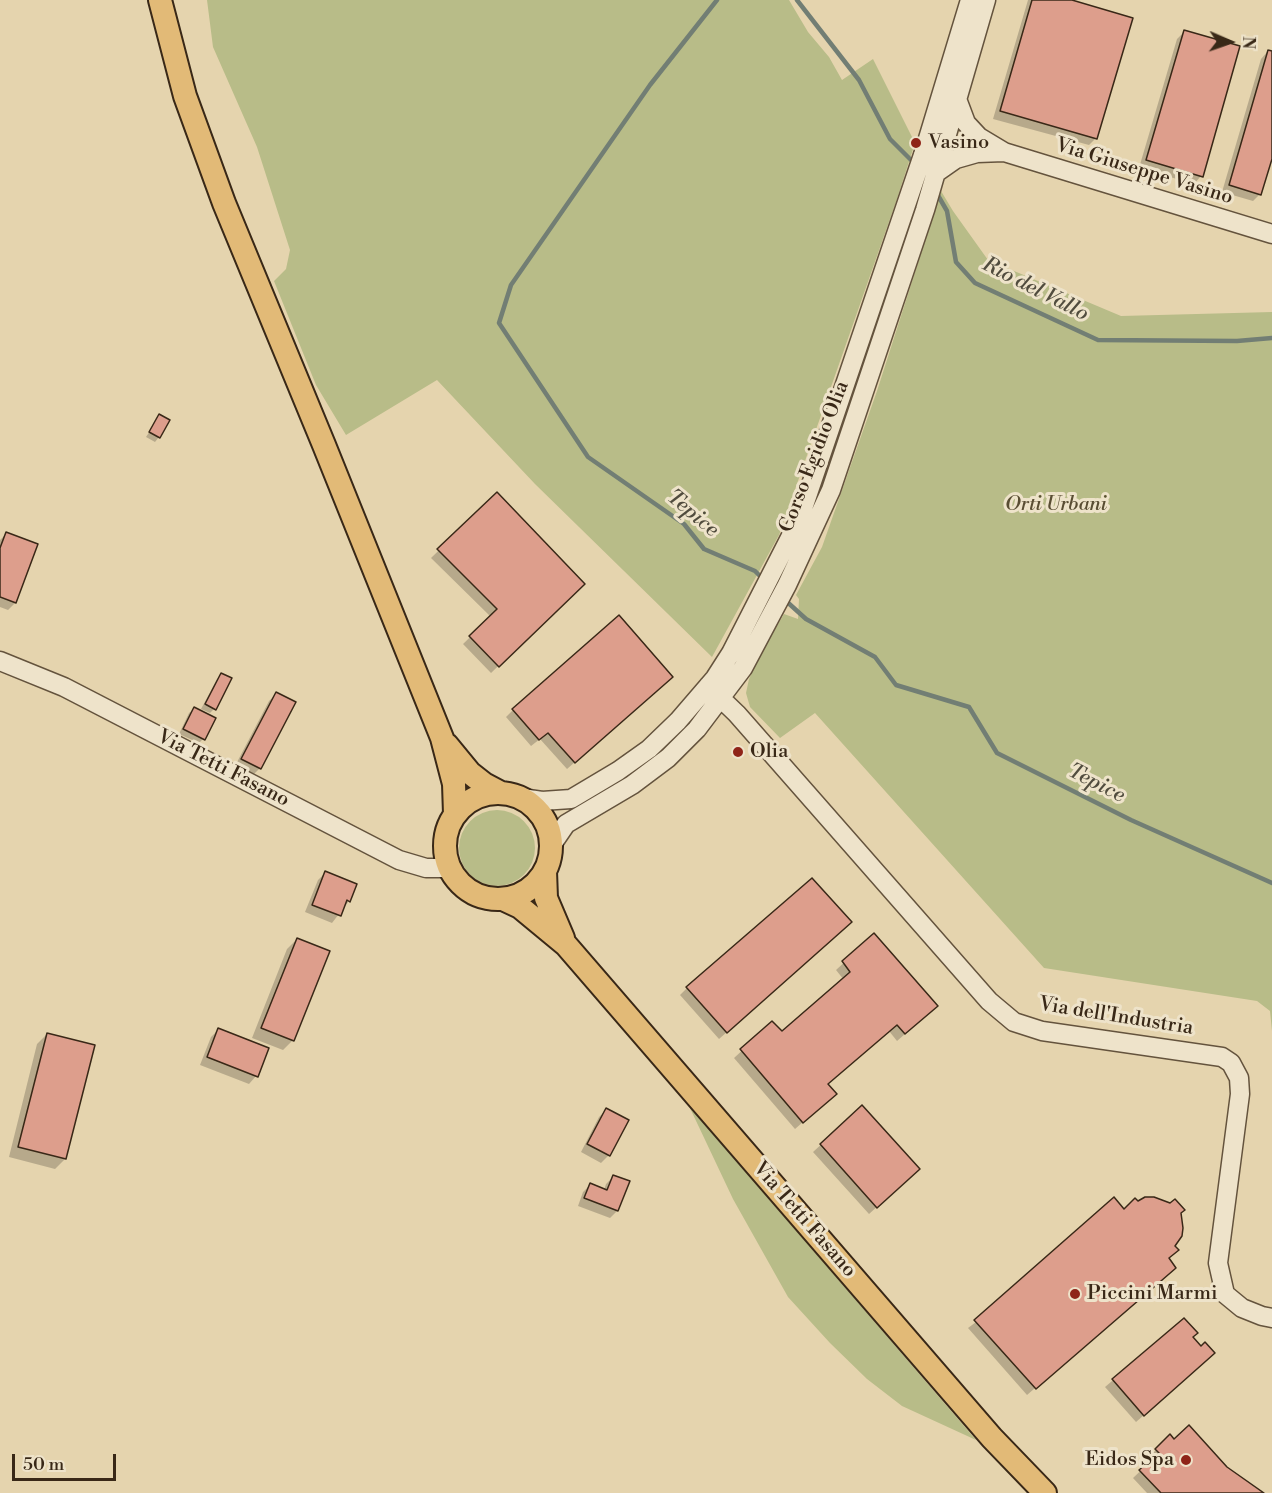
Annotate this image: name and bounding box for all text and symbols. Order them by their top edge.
north arrow [1200,12,1260,72]
text: N [1238,36,1258,49]
place label: Vasino [928,131,989,155]
street label: Via Giuseppe Vasino [1052,134,1236,210]
marker: Vasino [909,136,923,150]
water label: Rio del Vallo [978,253,1092,327]
street label: Corso Egidio Olia [775,378,855,536]
water label: Tepice [661,485,723,543]
park label: Orti Urbani [1005,493,1107,517]
street label: Via Tetti Fasano [153,725,293,813]
place label: Olia [750,740,788,764]
marker: Olia [731,745,745,759]
water label: Tepice [1063,759,1129,809]
street label: Via dell'Industria [1037,993,1195,1041]
street label: Via Tetti Fasano [747,1157,861,1283]
place label: Piccini Marmi [1087,1282,1218,1306]
marker: Piccini Marmi [1068,1287,1082,1301]
scale bar [15,1442,118,1480]
place label: Eidos Spa [1085,1448,1174,1472]
text: 50 m [23,1453,64,1476]
marker: Eidos Spa [1179,1453,1193,1467]

